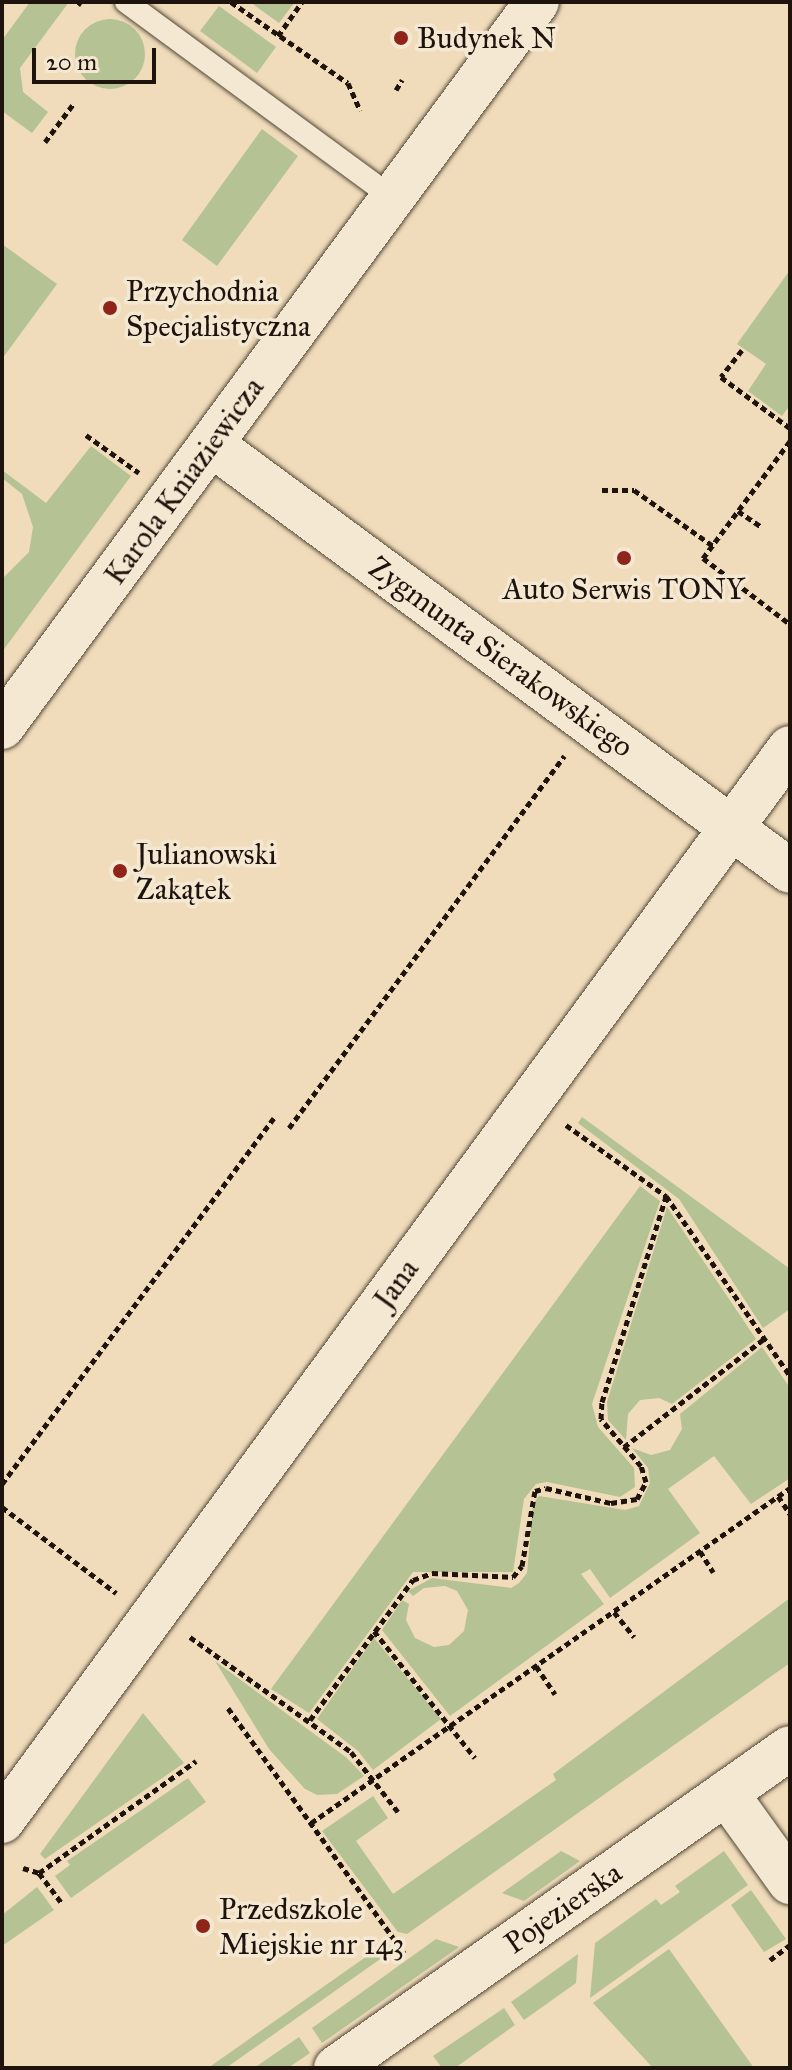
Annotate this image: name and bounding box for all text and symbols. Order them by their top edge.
place label: Budynek N [417,20,556,56]
marker: Budynek N [392,29,410,47]
scale bar [36,32,160,82]
text: 20 m [46,47,97,77]
place label: Przychodnia Specjalistyczna [126,273,311,344]
marker: Przychodnia Specjalistyczna [101,299,119,317]
street label: Karola Kniaziewicza [97,370,271,592]
street label: Zygmunta Sierakowskiego [362,549,640,765]
marker: Auto Serwis TONY [615,549,633,567]
place label: Auto Serwis TONY [503,571,745,607]
place label: Julianowski Zakątek [136,836,277,906]
marker: Julianowski Zakątek [111,862,129,880]
street label: Jana [366,1252,426,1316]
street label: Pojezierska [497,1855,629,1961]
place label: Przedszkole Miejskie nr 143 [219,1891,404,1962]
marker: Przedszkole Miejskie nr 143 [194,1917,212,1935]

